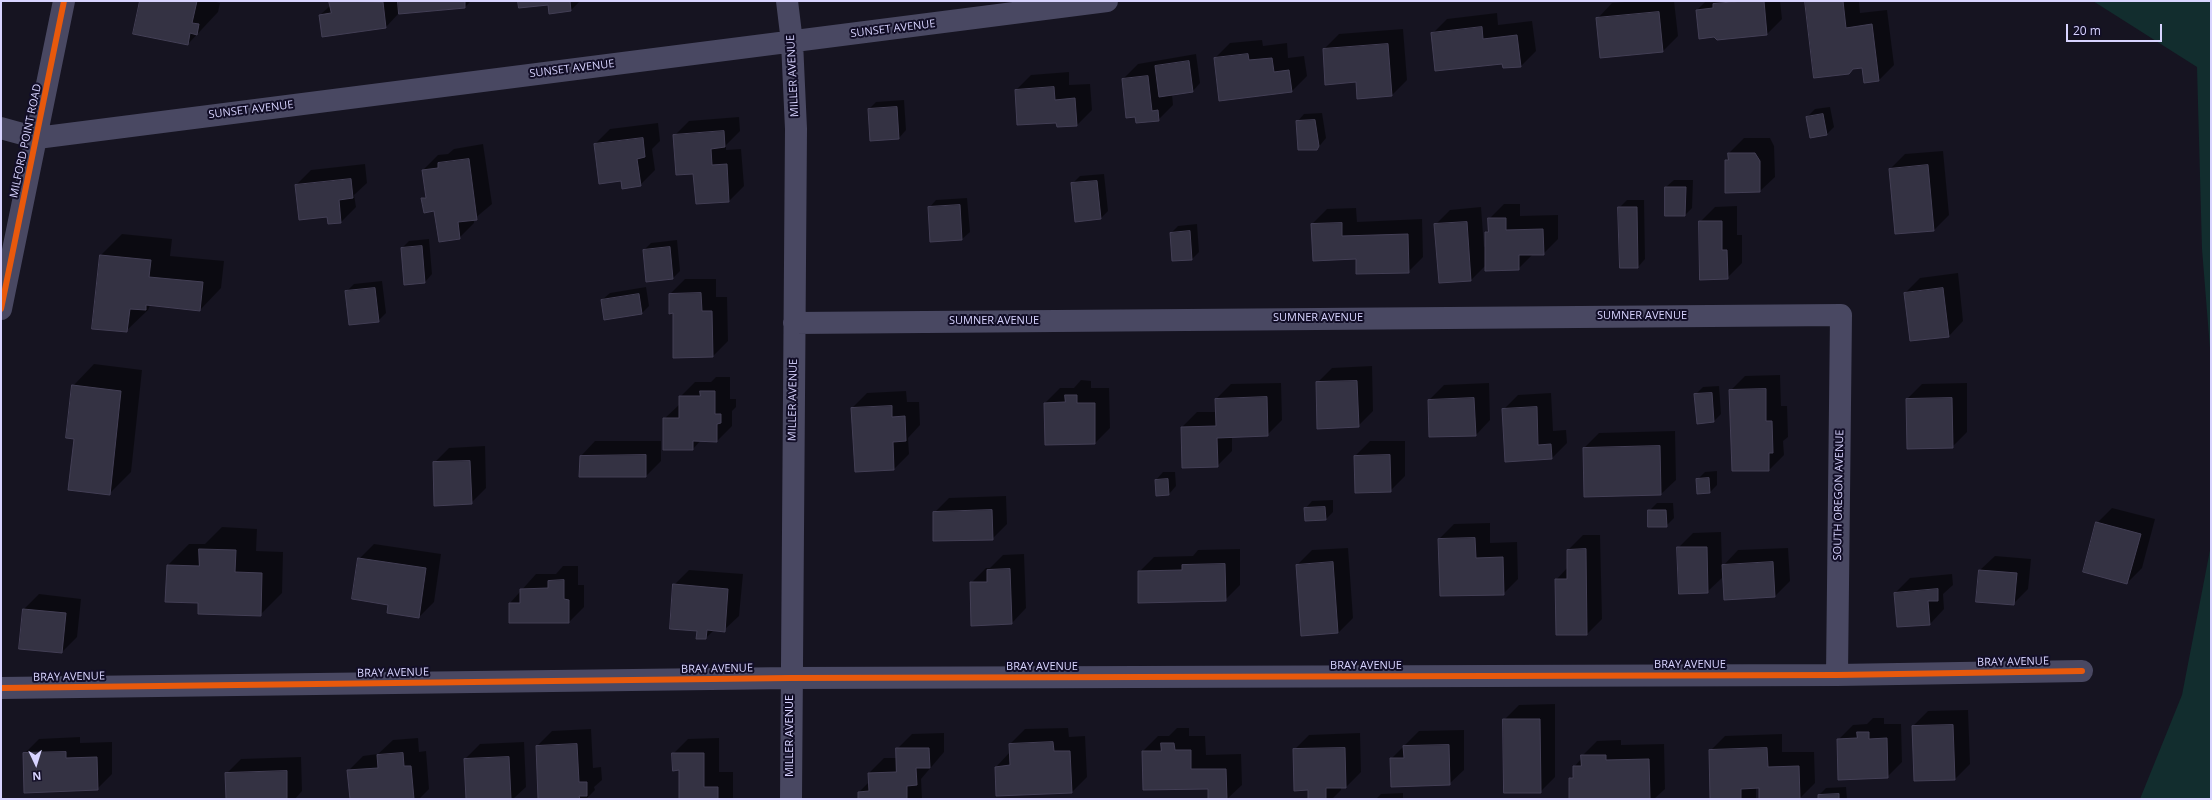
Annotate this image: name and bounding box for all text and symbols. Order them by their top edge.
scale bar [2068,16,2164,42]
street label: SUNSET AVENUE [850,17,936,41]
text: 20 m [2073,22,2101,39]
street label: MILLER AVENUE [784,35,802,117]
street label: SUNSET AVENUE [529,57,615,81]
street label: MILFORD POINT ROAD [7,83,45,199]
street label: SUNSET AVENUE [208,98,294,122]
street label: SUMNER AVENUE [1597,309,1687,323]
street label: SUMNER AVENUE [1273,311,1363,325]
street label: SUMNER AVENUE [949,314,1039,328]
street label: MILLER AVENUE [786,359,800,441]
street label: SOUTH OREGON AVENUE [1831,429,1847,561]
street label: BRAY AVENUE [1977,655,2049,669]
street label: BRAY AVENUE [1654,658,1726,672]
street label: BRAY AVENUE [1330,659,1402,673]
street label: BRAY AVENUE [1006,660,1078,674]
street label: BRAY AVENUE [681,662,753,676]
street label: BRAY AVENUE [357,666,429,680]
street label: BRAY AVENUE [33,670,105,684]
street label: MILLER AVENUE [783,695,797,777]
north arrow [16,744,56,784]
text: N [32,769,42,784]

